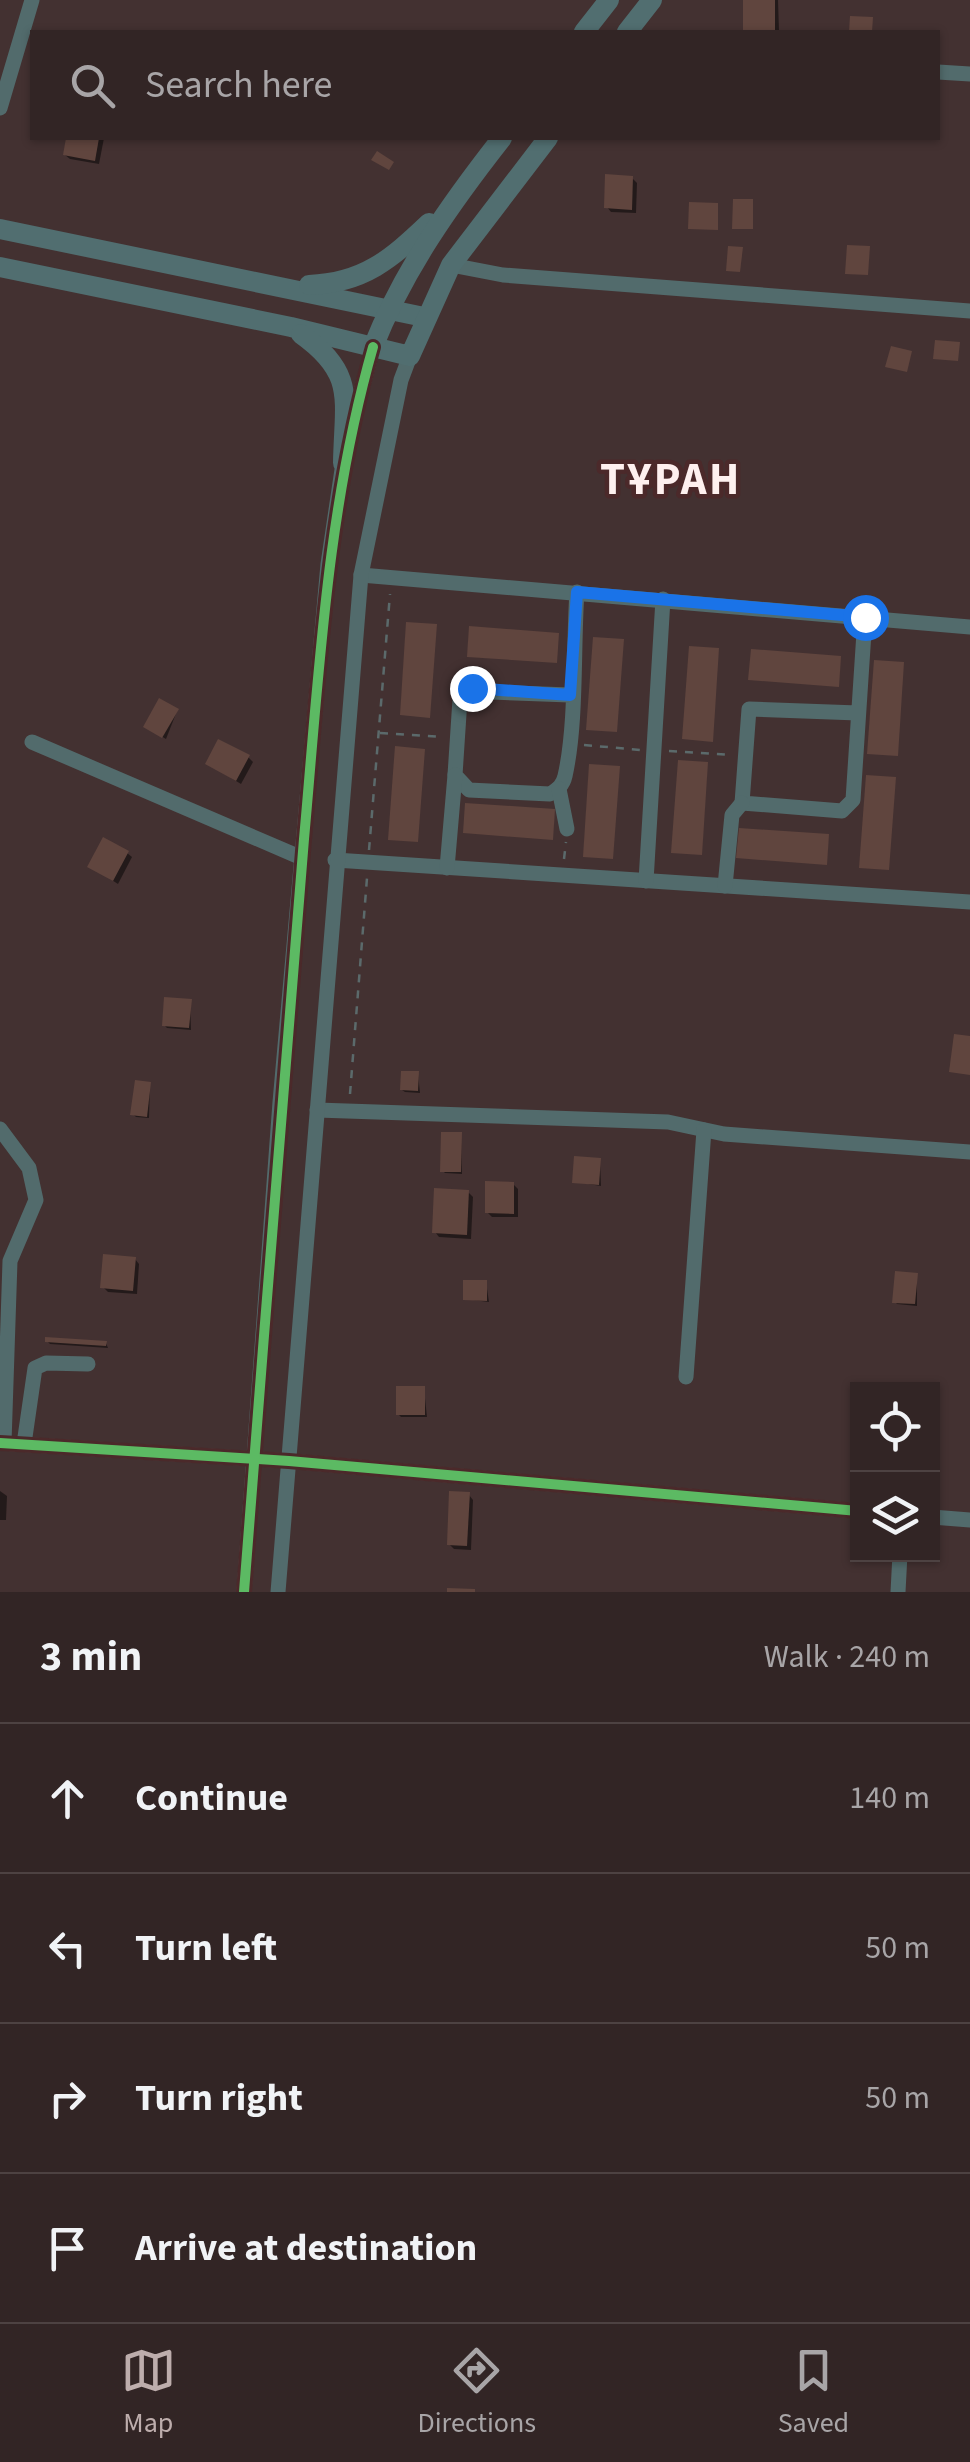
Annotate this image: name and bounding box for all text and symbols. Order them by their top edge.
search box [30,30,940,140]
icon: search [65,58,120,113]
text: Search here [145,58,332,112]
district label: ТҰРАН [600,448,742,512]
route start [843,595,889,641]
route end [450,666,496,712]
map controls [850,1382,940,1562]
button: locate [850,1382,940,1472]
button: layers [850,1472,940,1562]
text: 3 min [40,1627,142,1687]
text: Walk · 240 m [764,1634,930,1680]
icon: ahead [40,1771,95,1826]
text: Continue [135,1771,288,1825]
text: 140 m [849,1775,930,1821]
icon: left [40,1921,95,1976]
text: Turn left [135,1921,277,1975]
text: 50 m [865,1925,930,1971]
icon: right [40,2071,95,2126]
text: Turn right [135,2071,303,2125]
text: 50 m [865,2075,930,2121]
icon: arrive [40,2221,95,2276]
text: Arrive at destination [135,2221,477,2275]
tab: Map [121,2343,176,2443]
tab: Directions [418,2343,536,2443]
tab: Saved [778,2343,849,2443]

